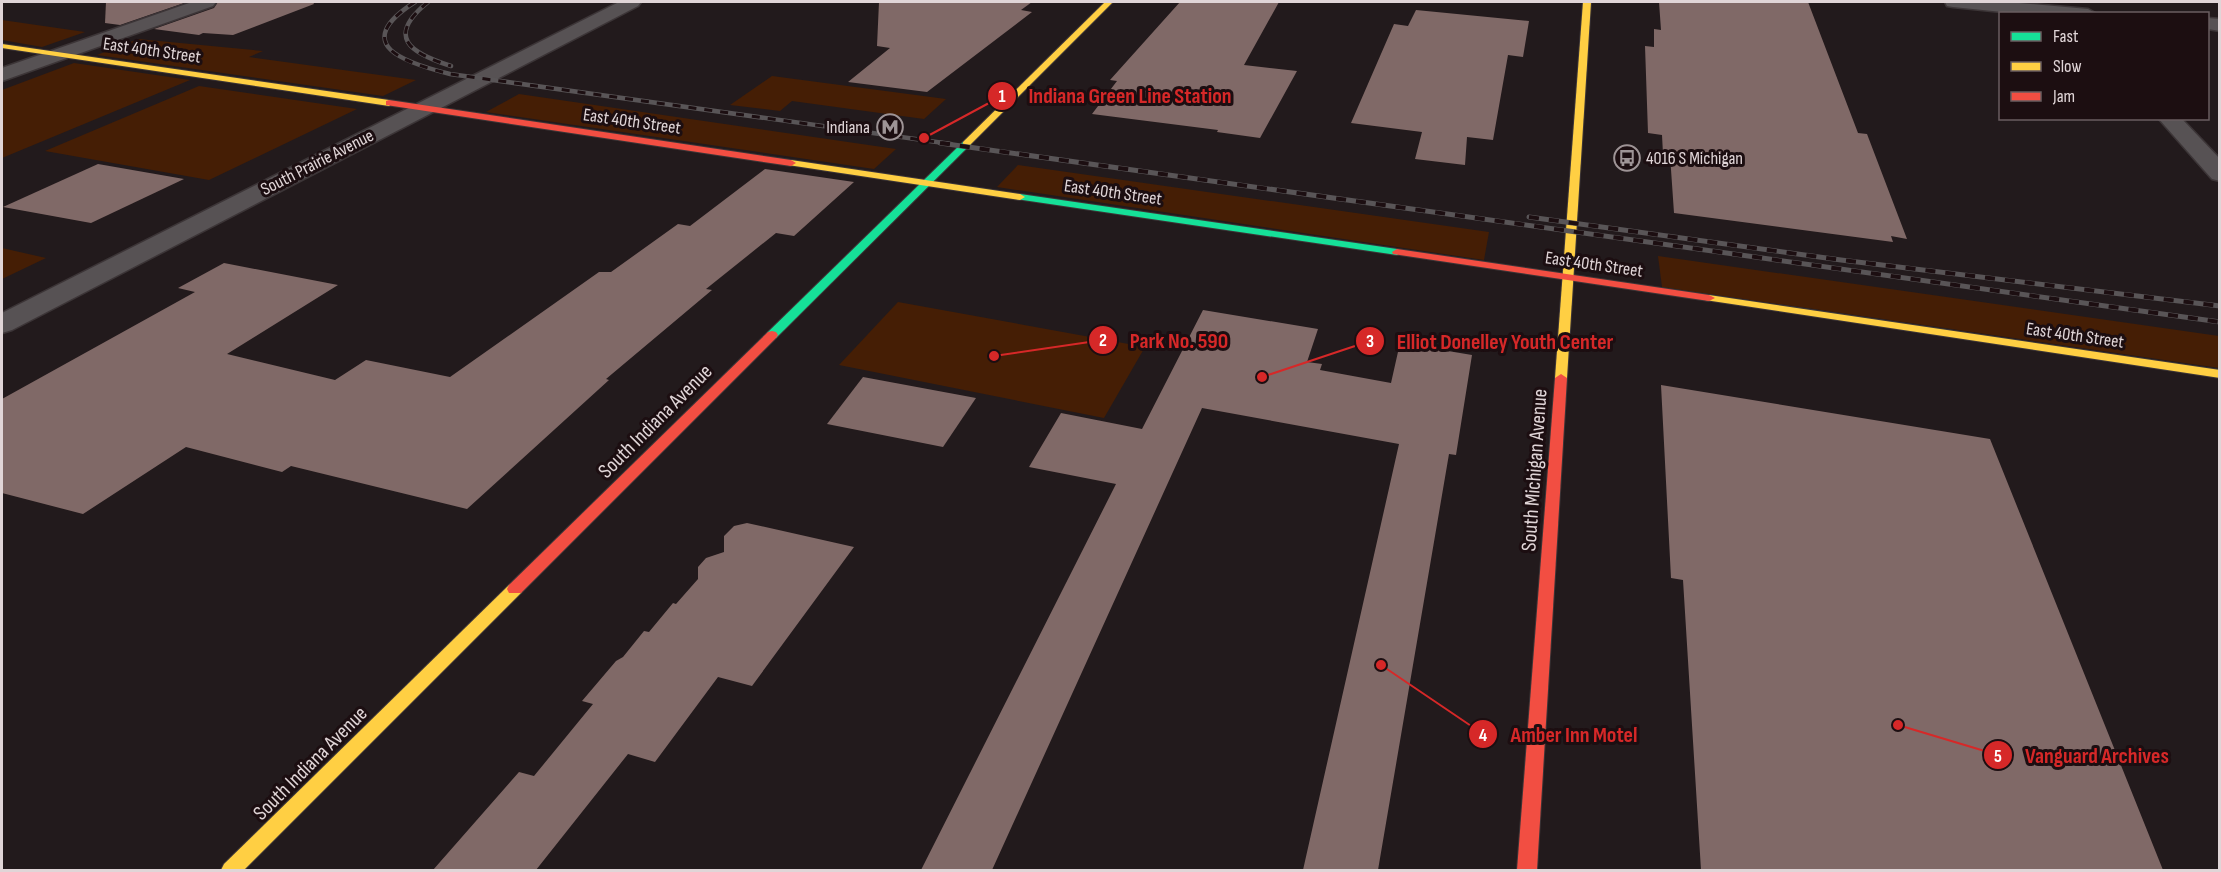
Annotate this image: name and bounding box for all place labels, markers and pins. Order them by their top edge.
callout: Indiana Green Line Station [987,76,1244,116]
metro station icon: Indiana [875,112,905,142]
place label: Indiana [826,117,870,138]
bus stop icon: 4016 S Michigan [1612,143,1642,173]
place label: 4016 S Michigan [1646,148,1743,169]
callout: Park No. 590 [1088,320,1241,360]
callout: Elliot Donelley Youth Center [1355,321,1626,361]
callout: Amber Inn Motel [1468,714,1649,754]
callout: Vanguard Archives [1983,735,2181,775]

